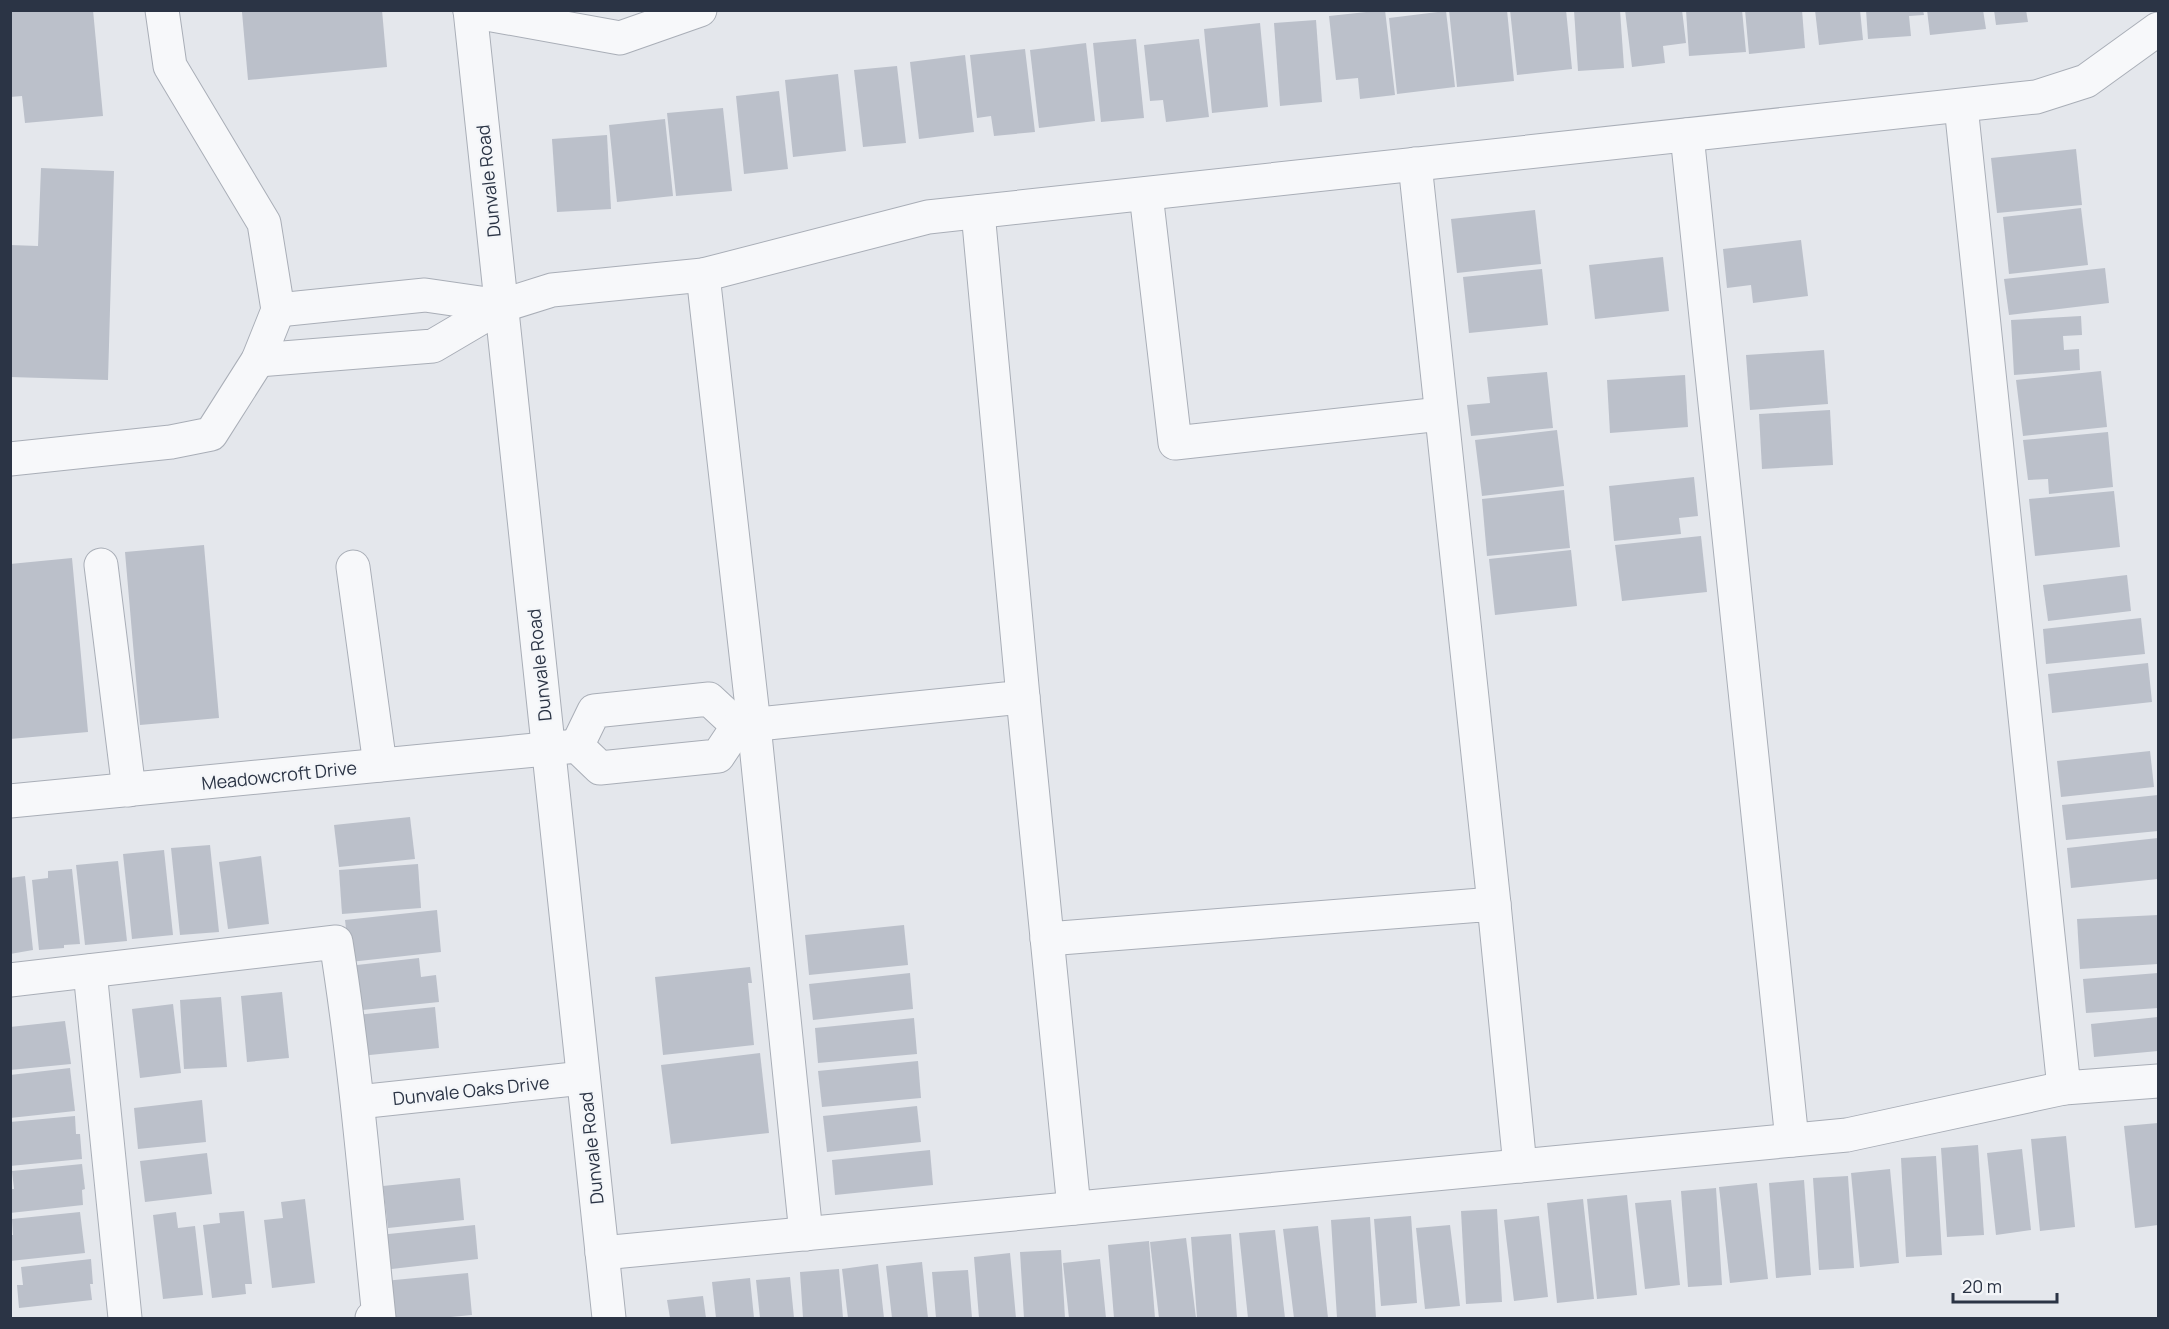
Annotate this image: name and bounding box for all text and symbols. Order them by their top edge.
street label: Dunvale Road [470,124,506,238]
street label: Dunvale Road [521,608,557,722]
street label: Meadowcroft Drive [200,755,358,795]
street label: Dunvale Oaks Drive [392,1070,550,1110]
street label: Dunvale Road [573,1091,609,1205]
scale bar [1953,1266,2056,1304]
text: 20 m [1962,1274,2002,1298]

